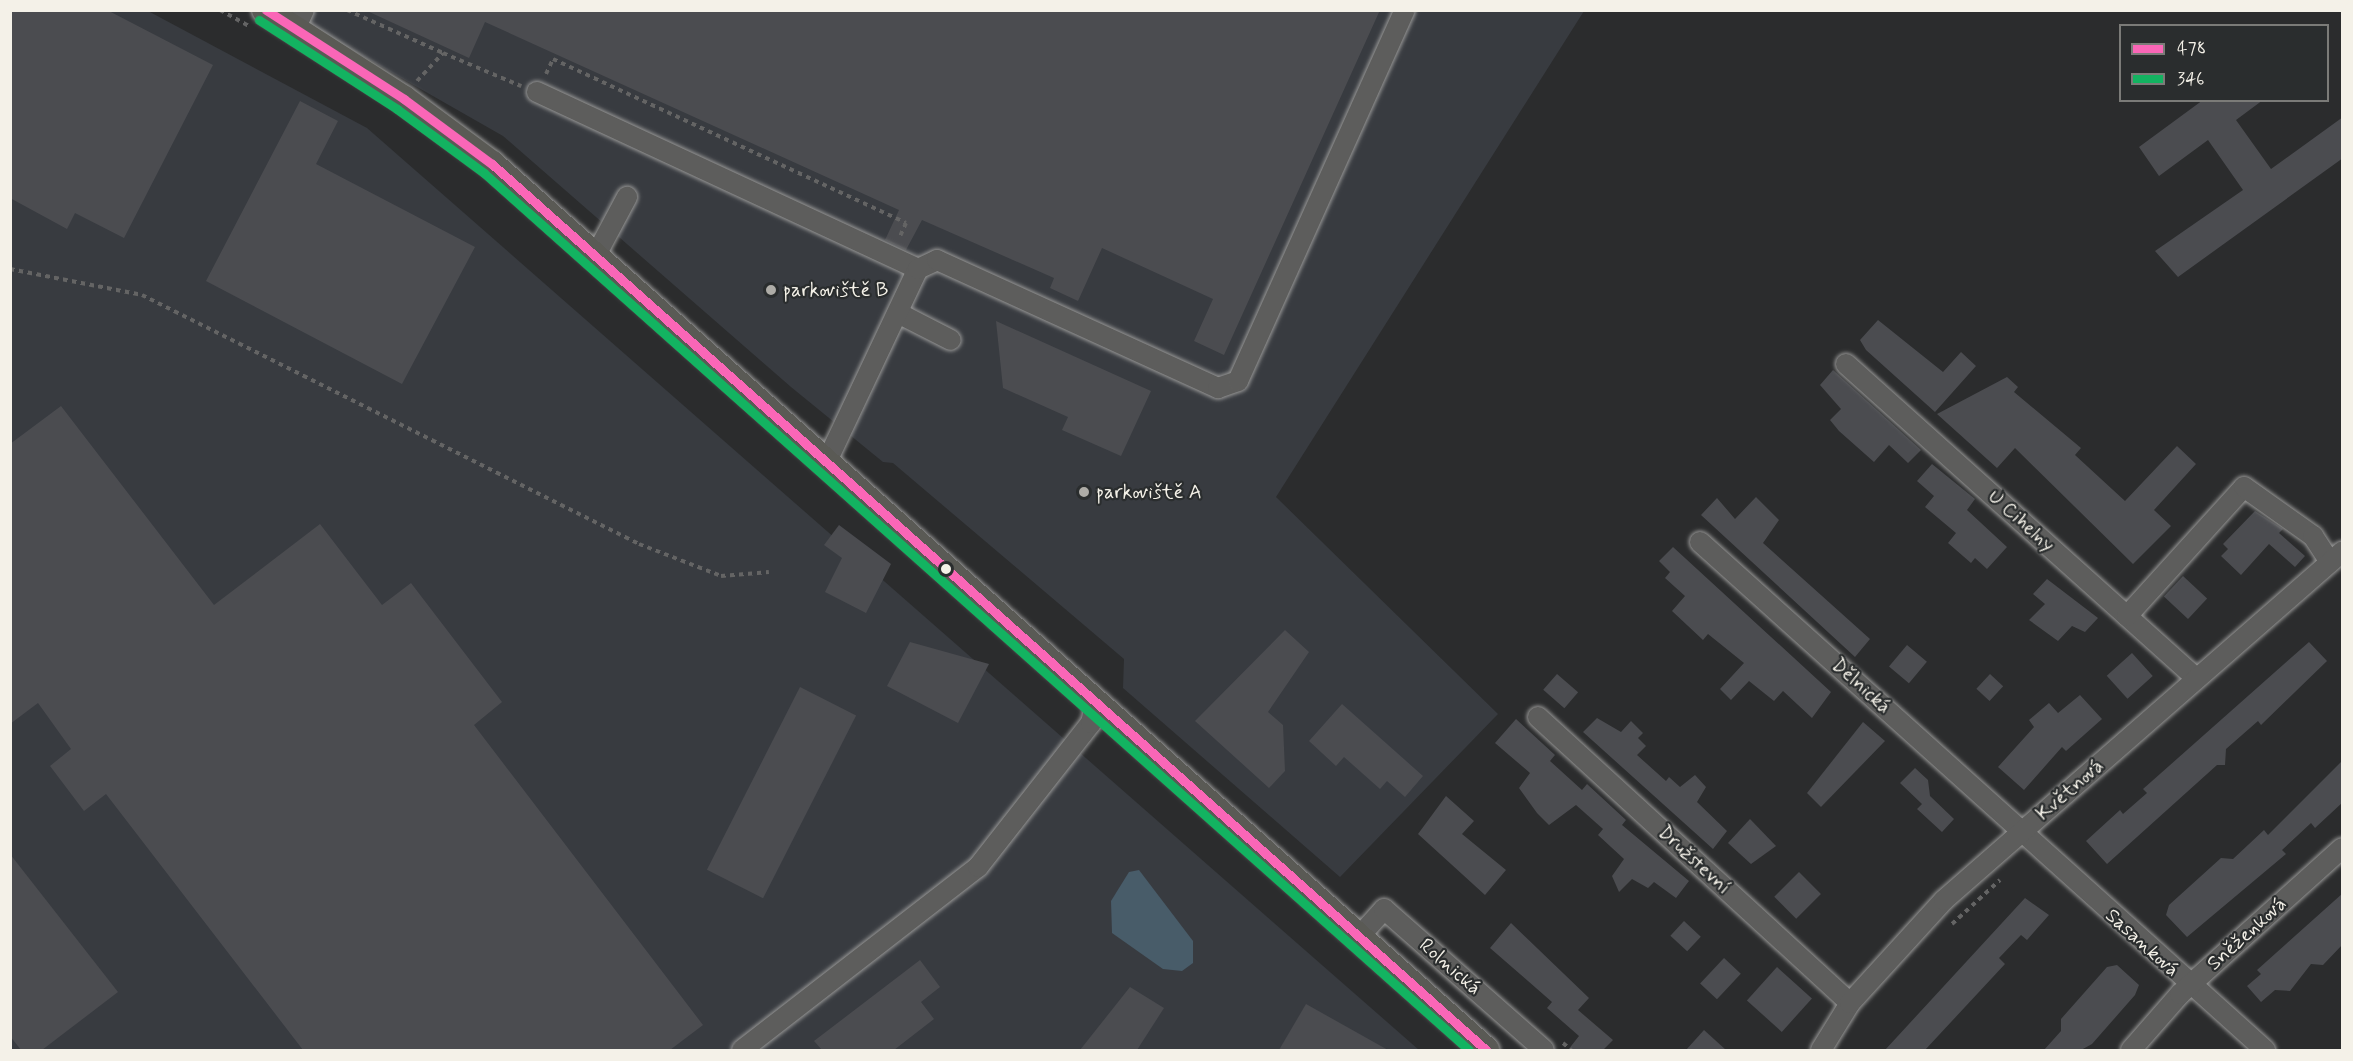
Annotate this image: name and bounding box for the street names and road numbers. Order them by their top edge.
street label: U Cihelny [1983,485,2059,557]
street label: Dělnická [1826,653,1896,719]
street label: Květnová [2031,754,2109,826]
street label: Družstevní [1653,820,1735,900]
street label: Sněženková [2202,892,2292,976]
street label: Sasanková [2100,904,2184,982]
street label: Rolnická [1414,934,1486,1000]

